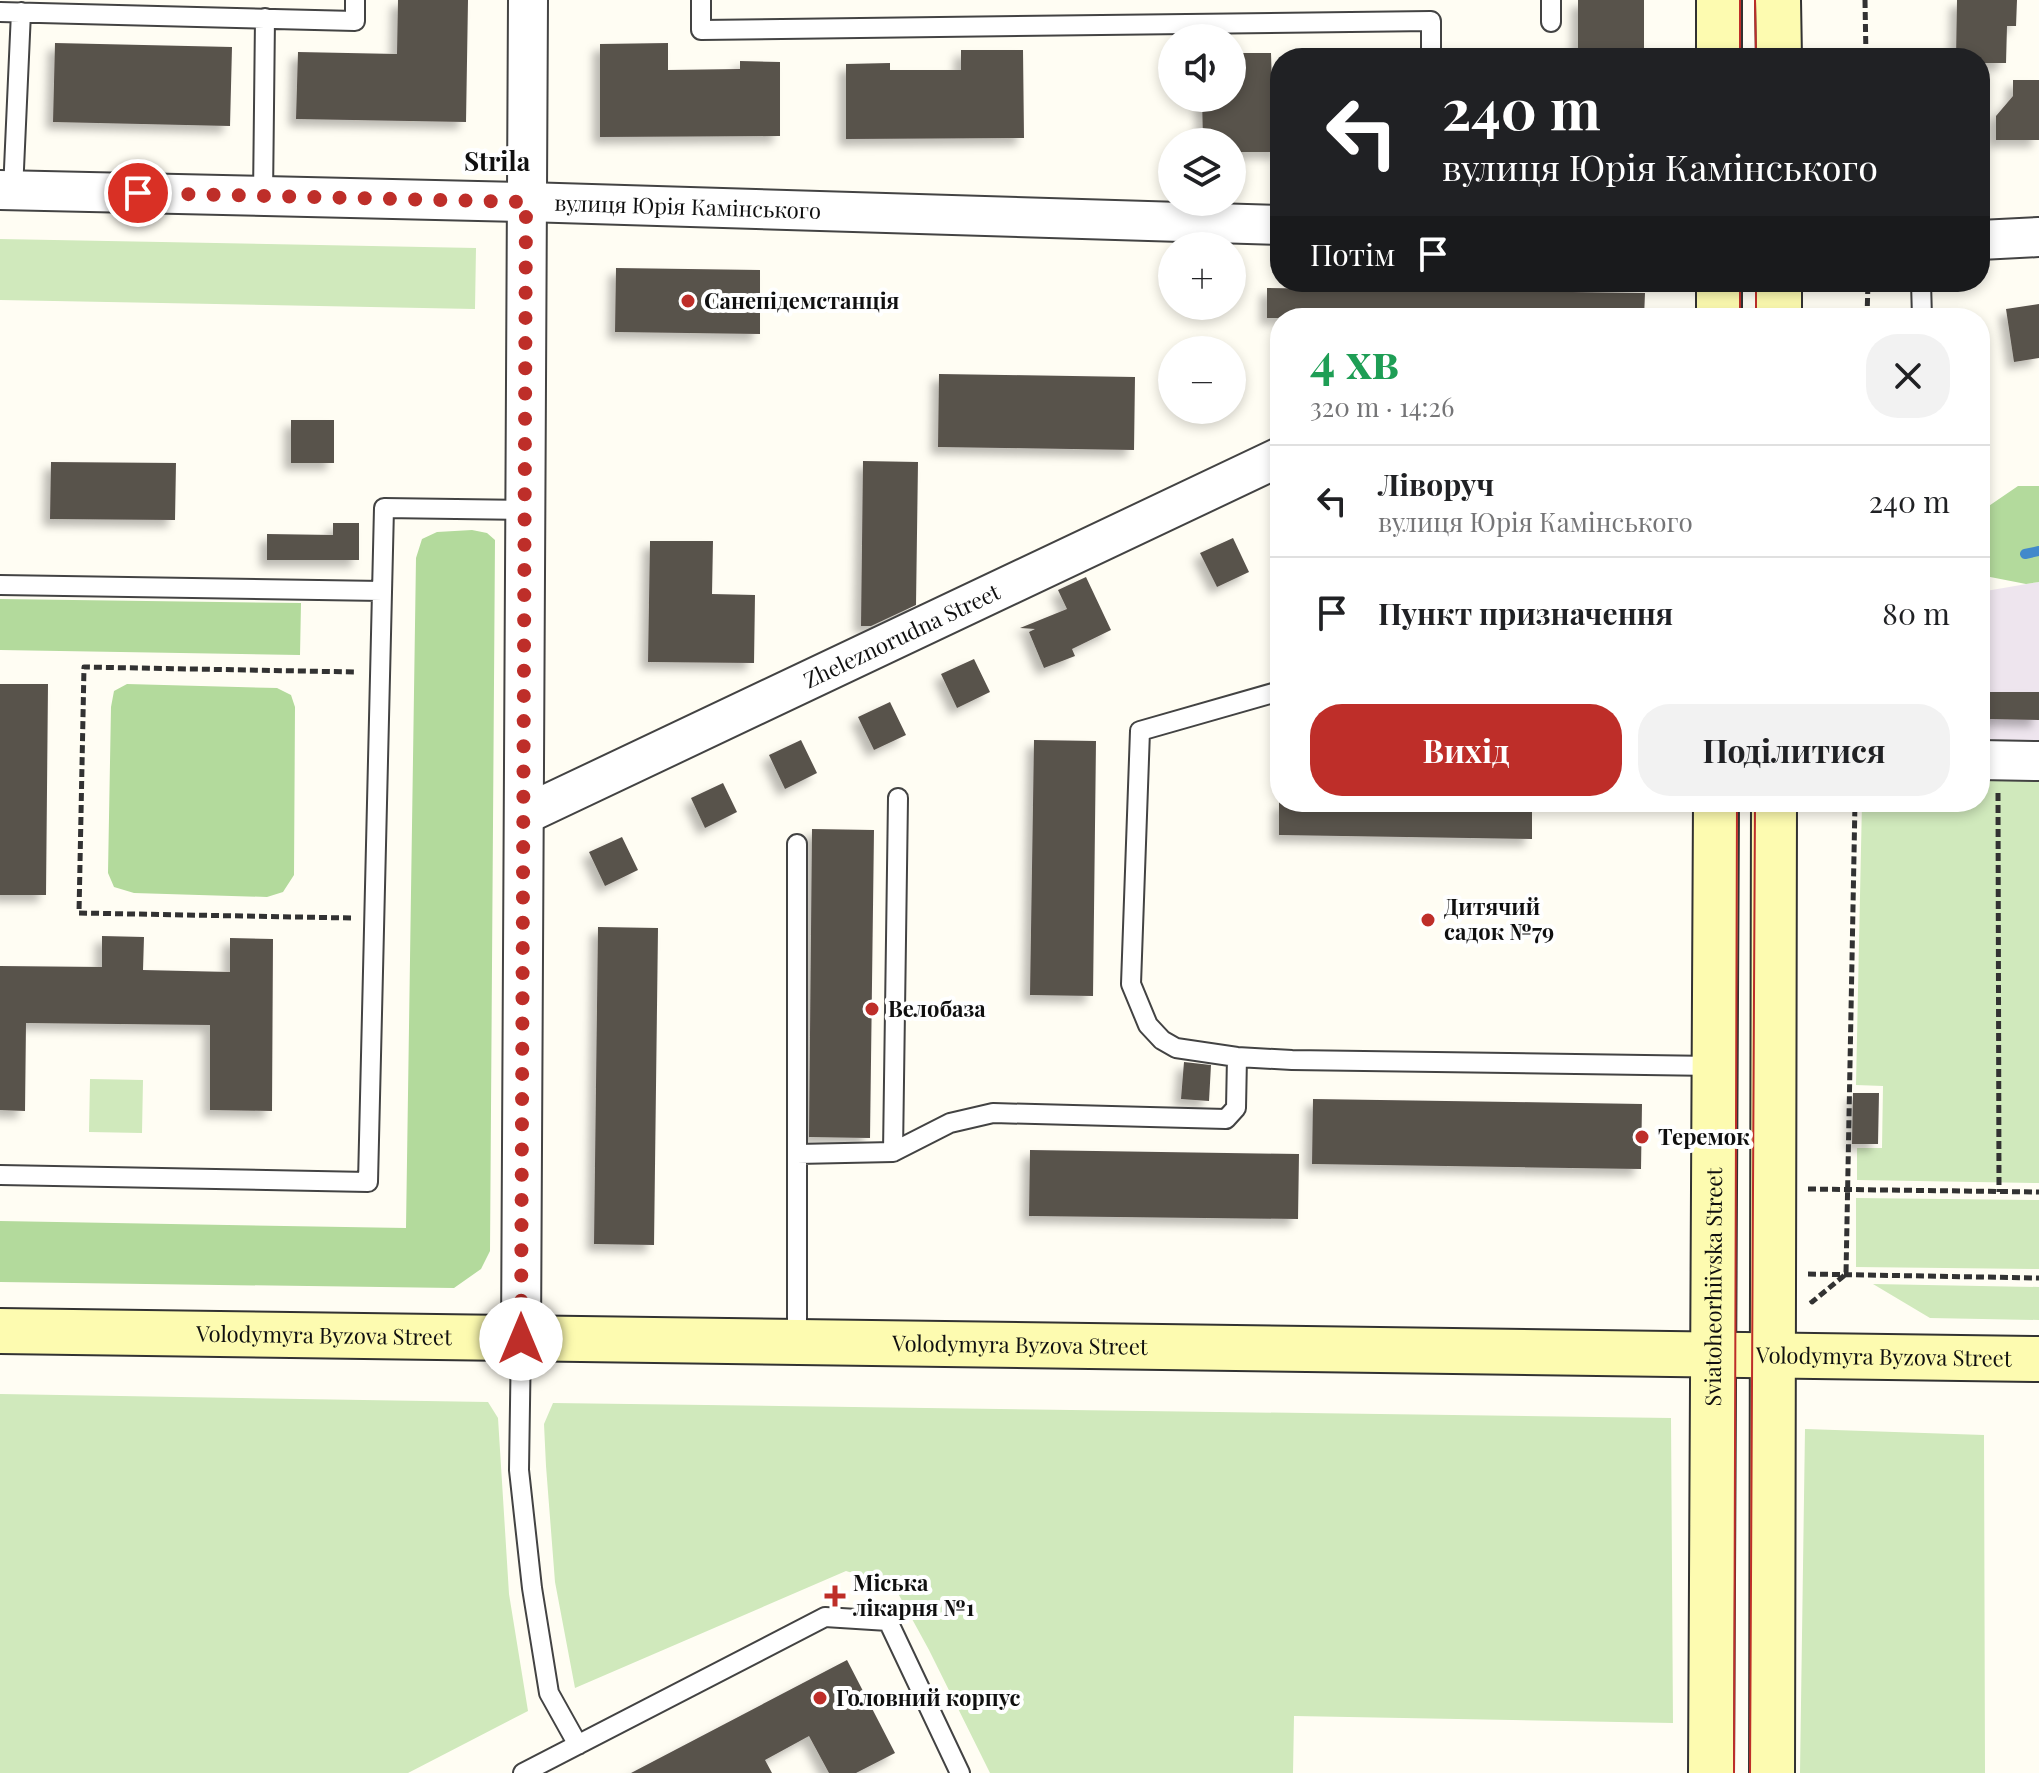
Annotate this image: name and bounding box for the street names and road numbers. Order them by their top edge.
street label: вулиця Юрія Камінського [554,187,822,225]
street label: Zheleznorudna Street [798,575,1006,695]
street label: Sviatoheorhiivska Street [1697,1166,1728,1406]
street label: Volodymyra Byzova Street [195,1318,453,1351]
street label: Volodymyra Byzova Street [891,1327,1149,1361]
street label: Volodymyra Byzova Street [1755,1339,2013,1373]

